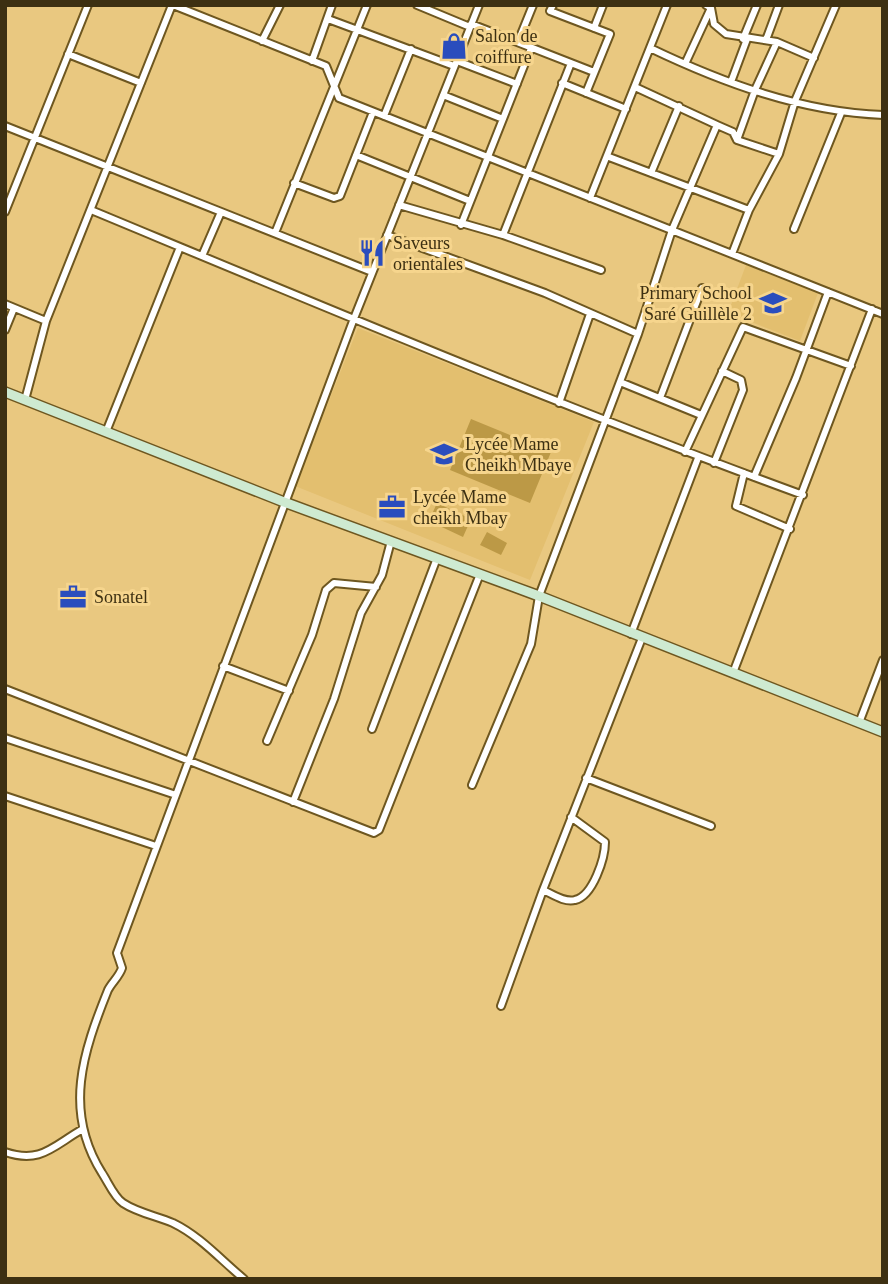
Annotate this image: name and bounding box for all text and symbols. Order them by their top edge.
place label: Salon de coiffure [475,26,538,67]
shop icon: Salon de coiffure [439,31,469,61]
place label: Saveurs orientales [393,233,463,274]
restaurant icon: Saveurs orientales [357,238,387,268]
place label: Primary School Saré Guillèle 2 [640,283,752,324]
school or university icon: Primary School Saré Guillèle 2 [758,288,788,318]
place label: Lycée Mame Cheikh Mbaye [465,434,571,475]
school or university icon: Lycée Mame Cheikh Mbaye [429,439,459,469]
place label: Lycée Mame cheikh Mbay [413,487,507,528]
office icon: Lycée Mame cheikh Mbay [377,492,407,522]
office icon: Sonatel [58,582,88,612]
place label: Sonatel [94,587,148,607]

